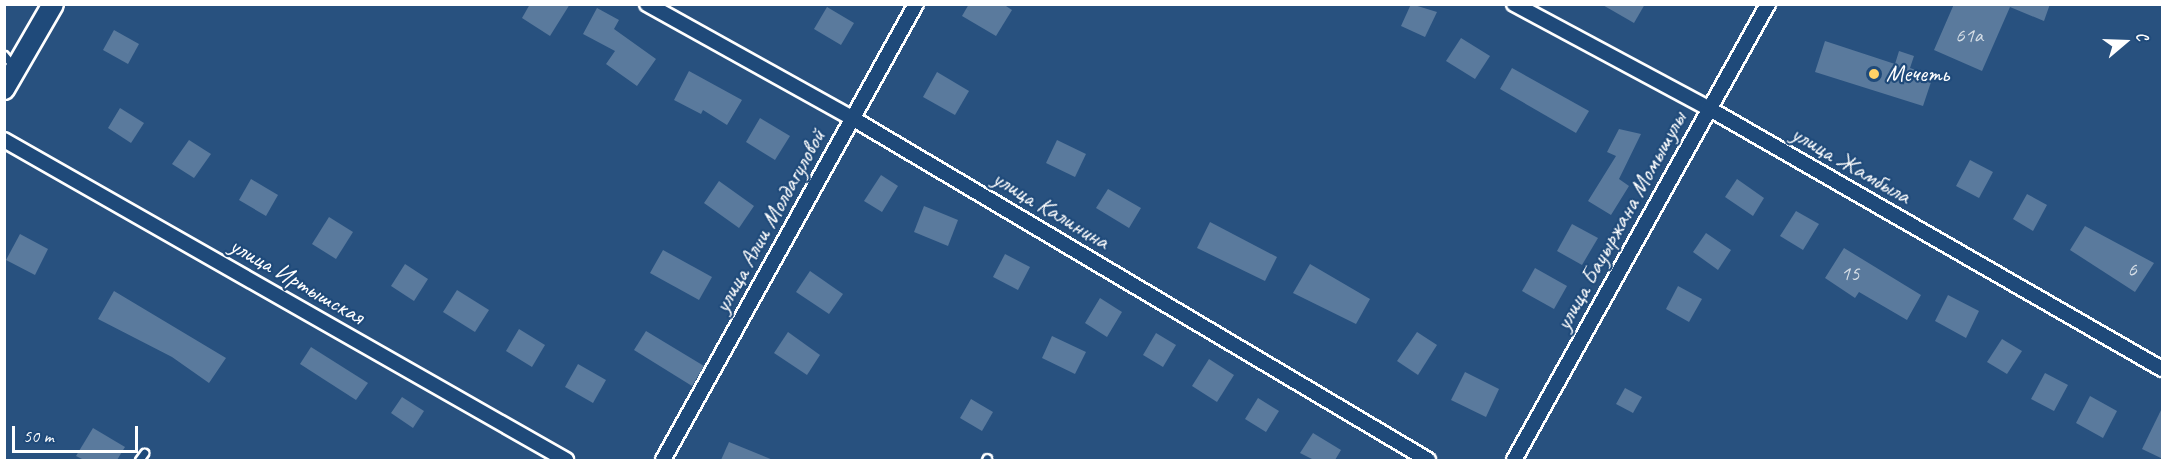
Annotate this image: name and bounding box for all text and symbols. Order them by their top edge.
north arrow [2095,12,2155,72]
house number: 61а [1955,22,1983,48]
text: С [2131,29,2153,43]
place label: Мечеть [1886,60,1949,88]
marker: Мечеть [1867,67,1881,81]
street label: улица Бауыржана Момышулы [1549,107,1693,335]
street label: улица Жамбыла [1786,119,1916,211]
street label: улица Алии Молдагуловой [708,124,832,318]
street label: улица Калинина [987,164,1115,256]
street label: улица Иртышская [224,230,370,332]
house number: 6 [2127,256,2137,282]
house number: 15 [1841,260,1859,286]
scale bar [15,414,141,452]
text: 50 m [23,425,54,447]

